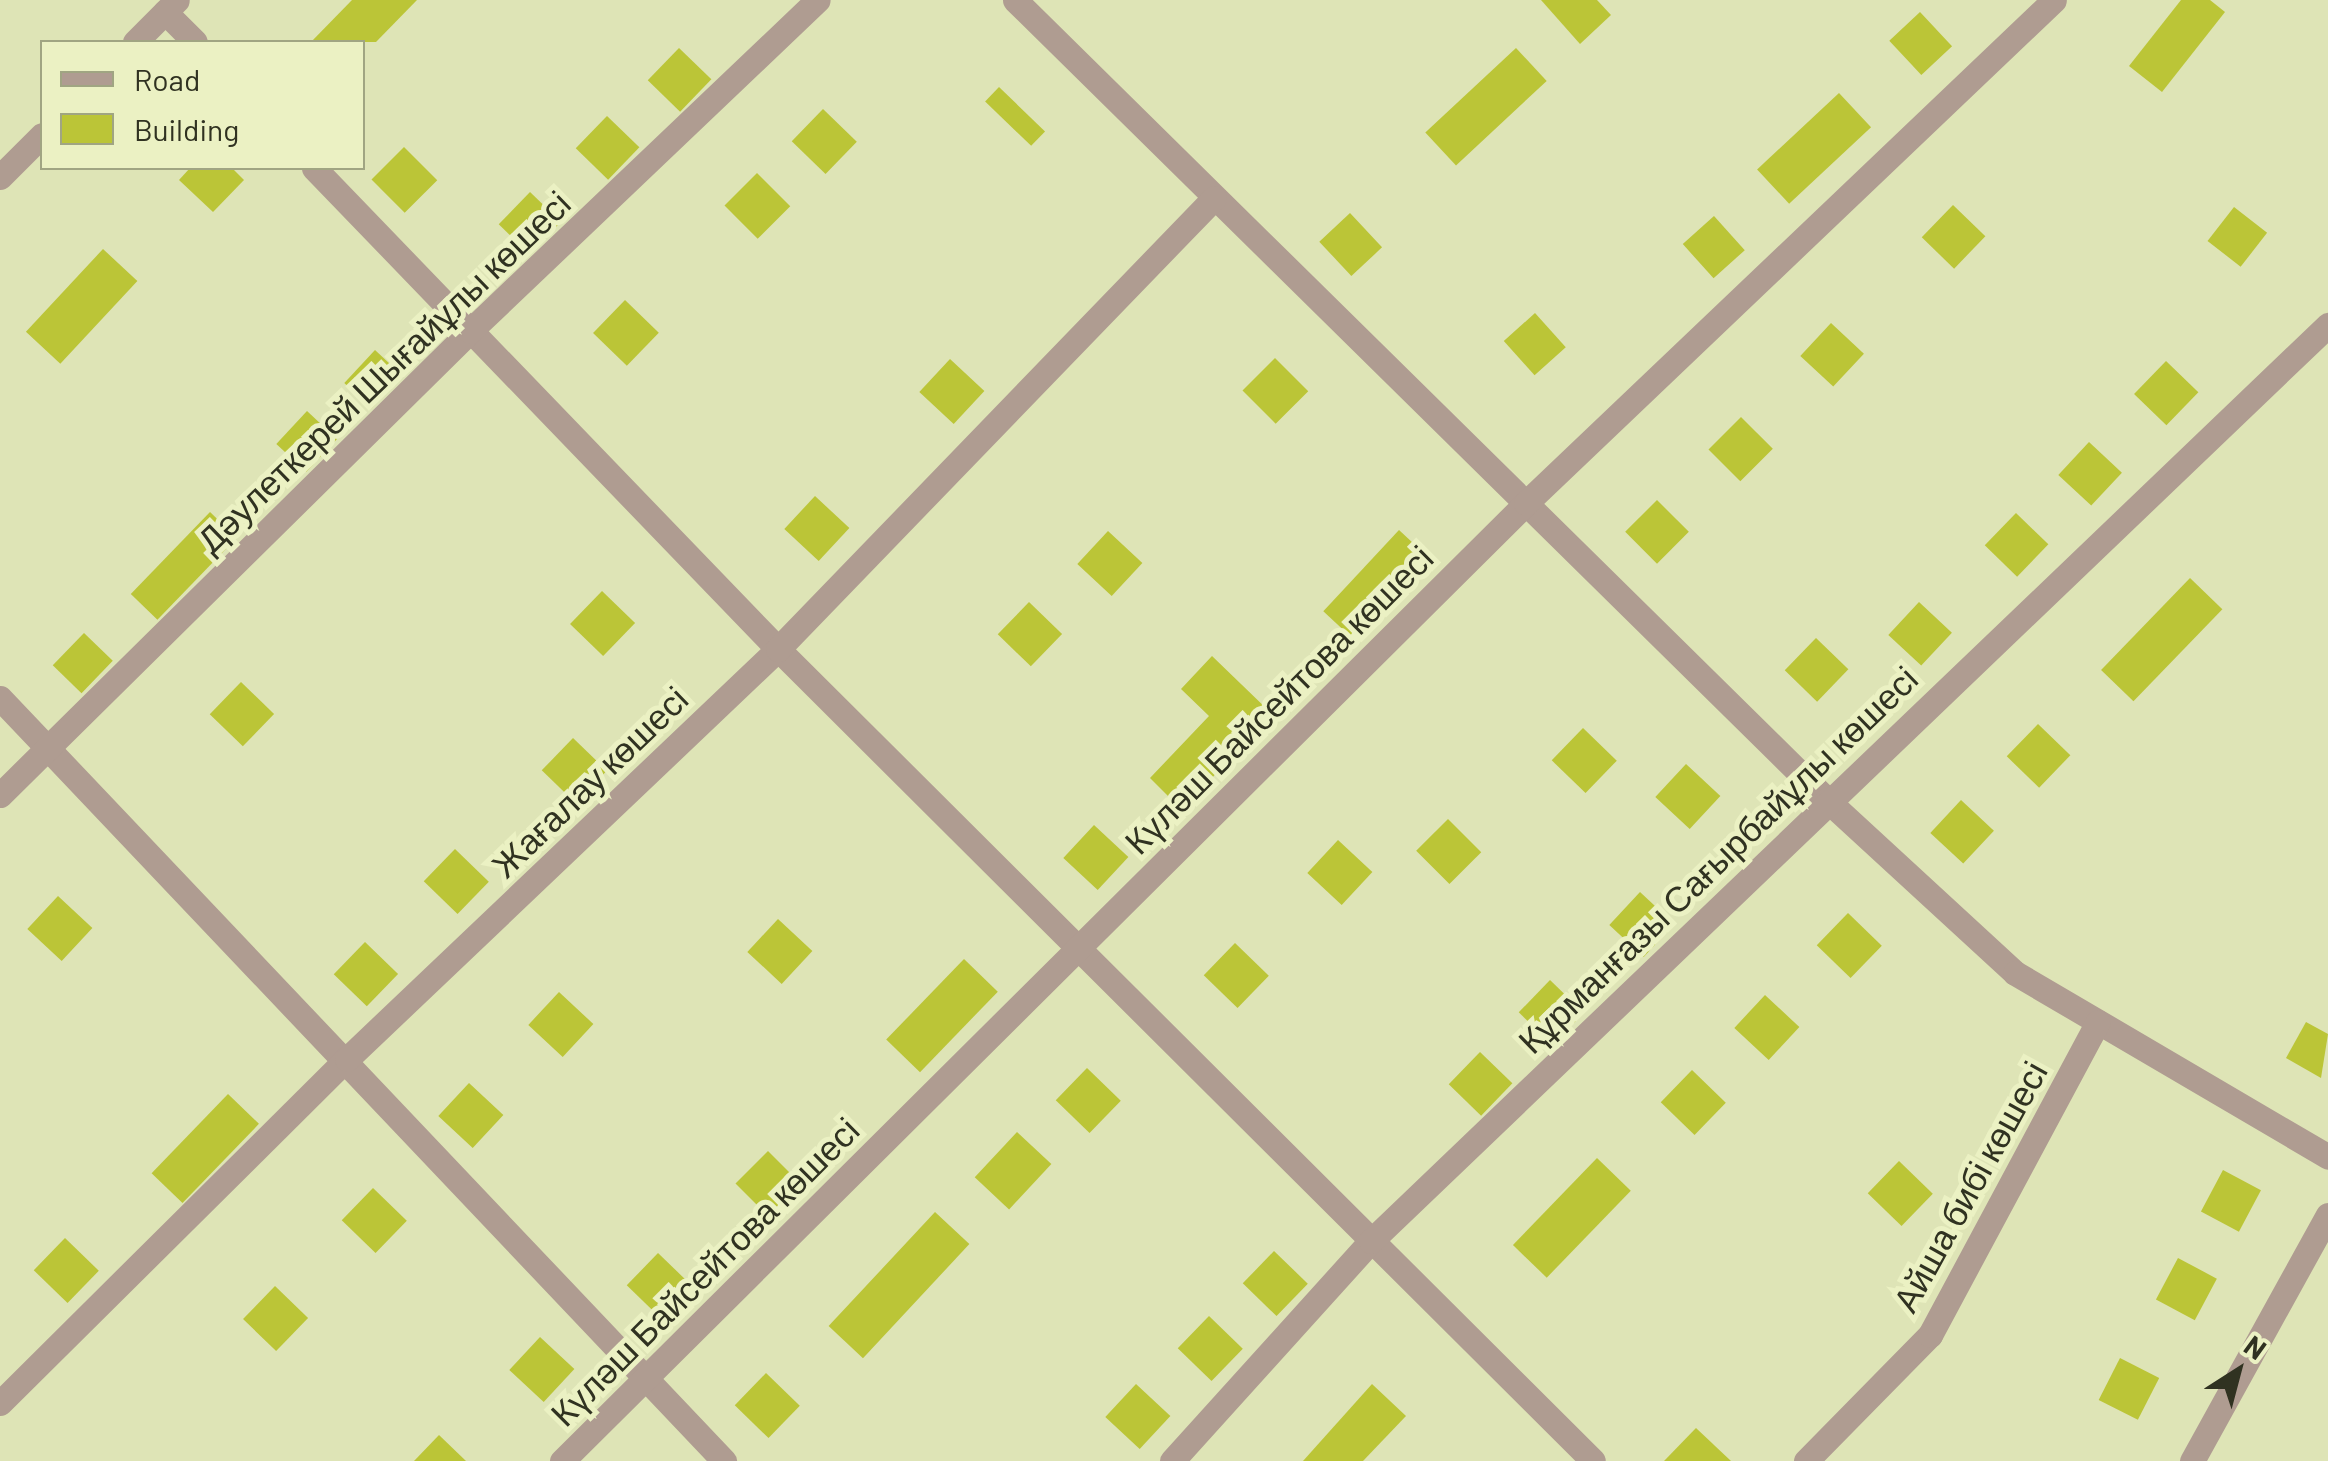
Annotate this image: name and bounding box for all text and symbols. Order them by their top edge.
legend [40,40,365,170]
text: Road [134,61,200,97]
text: Building [134,111,239,147]
street label: Дәулеткерей Шығайұлы көшесі [188,182,578,560]
street label: Күләш Байсейтова көшесі [1115,536,1441,862]
street label: Құрманғазы Сағырбайұлы көшесі [1509,657,1925,1061]
street label: Жағалау көшесі [482,677,696,885]
street label: Айша бибі көшесі [1883,1054,2055,1318]
street label: Күләш Байсейтова көшесі [541,1108,867,1434]
north arrow [2188,1321,2288,1421]
text: N [2238,1328,2273,1366]

